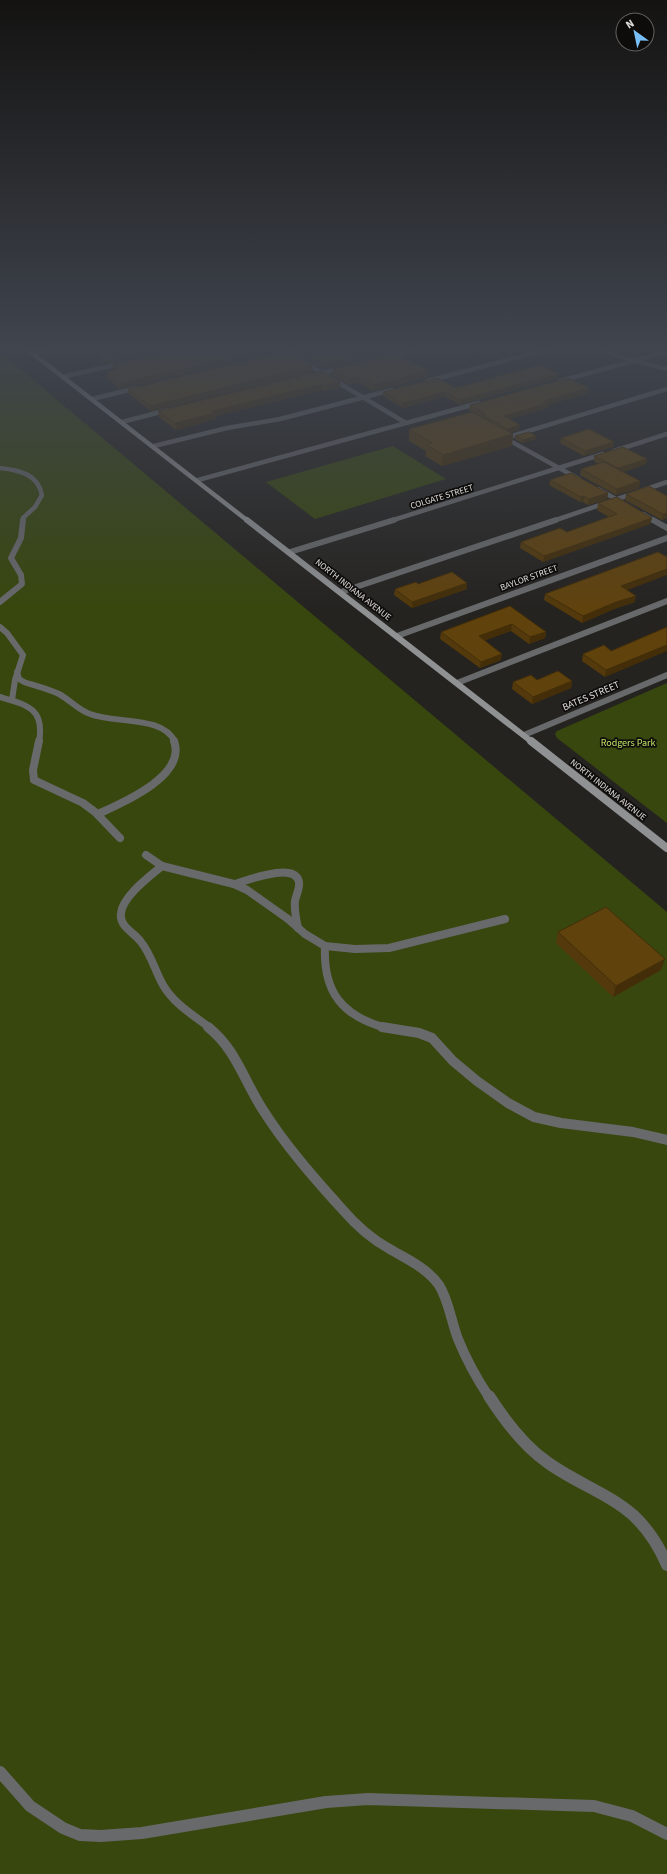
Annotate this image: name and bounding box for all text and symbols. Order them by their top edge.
north arrow [615,12,655,52]
text: N [623,16,637,32]
street label: COLGATE STREET [409,481,475,513]
street label: NORTH INDIANA AVENUE [312,556,394,624]
street label: BAYLOR STREET [498,562,560,594]
street label: BATES STREET [560,677,622,714]
park label: Rodgers Park [601,736,655,750]
street label: NORTH INDIANA AVENUE [567,756,649,824]

